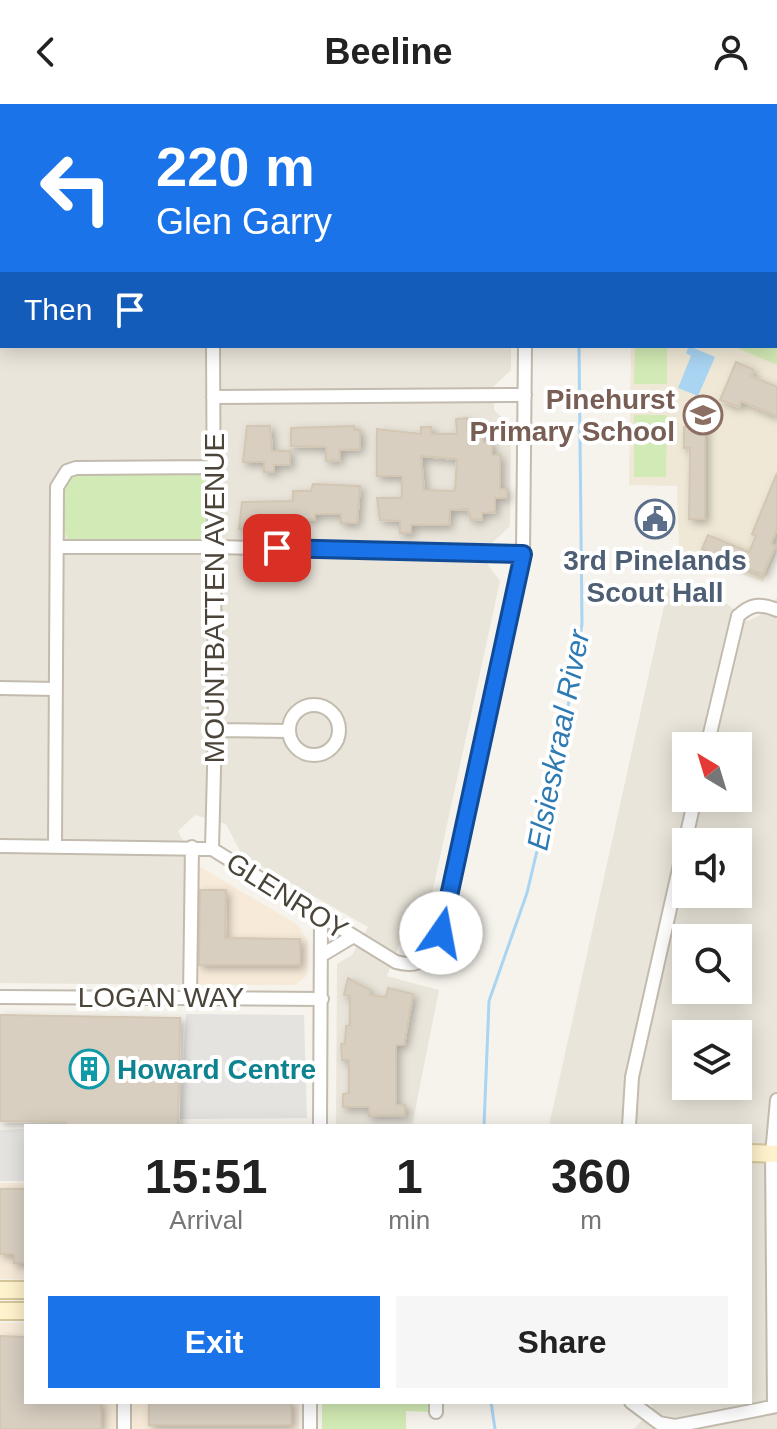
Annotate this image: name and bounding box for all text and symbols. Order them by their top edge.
icon: back [24,30,68,74]
icon: person [709,30,753,74]
text: Beeline [324,31,453,72]
text: 220 m [156,135,315,198]
icon: left [24,136,128,240]
text: Glen Garry [156,201,332,242]
icon: arrive [108,288,152,332]
text: Then [24,293,92,326]
place label: Pinehurst Primary School [470,384,675,447]
school or university icon: Pinehurst Primary School [682,394,724,436]
street label: MOUNTBATTEN AVENUE [199,433,230,763]
public building icon: 3rd Pinelands Scout Hall [634,498,676,540]
pin [243,514,311,582]
icon: arrive [255,526,299,570]
place label: 3rd Pinelands Scout Hall [563,545,747,608]
water label: Elsieskraal River [520,626,596,853]
north arrow [672,732,752,812]
map controls [672,732,752,1100]
button: sound [672,828,752,908]
street label: GLENROY [221,847,354,946]
position arrow [399,891,483,975]
button: search [672,924,752,1004]
street label: LOGAN WAY [78,982,245,1013]
button: layers [672,1020,752,1100]
building icon: Howard Centre [68,1048,110,1090]
place label: Howard Centre [117,1054,316,1085]
text: 15:51 [145,1150,268,1203]
text: 1 [396,1150,423,1203]
text: 360 [551,1150,631,1203]
text: Arrival [169,1205,243,1235]
text: min [388,1205,430,1235]
text: m [580,1205,602,1235]
button: Exit [48,1296,380,1388]
button: Share [396,1296,728,1388]

